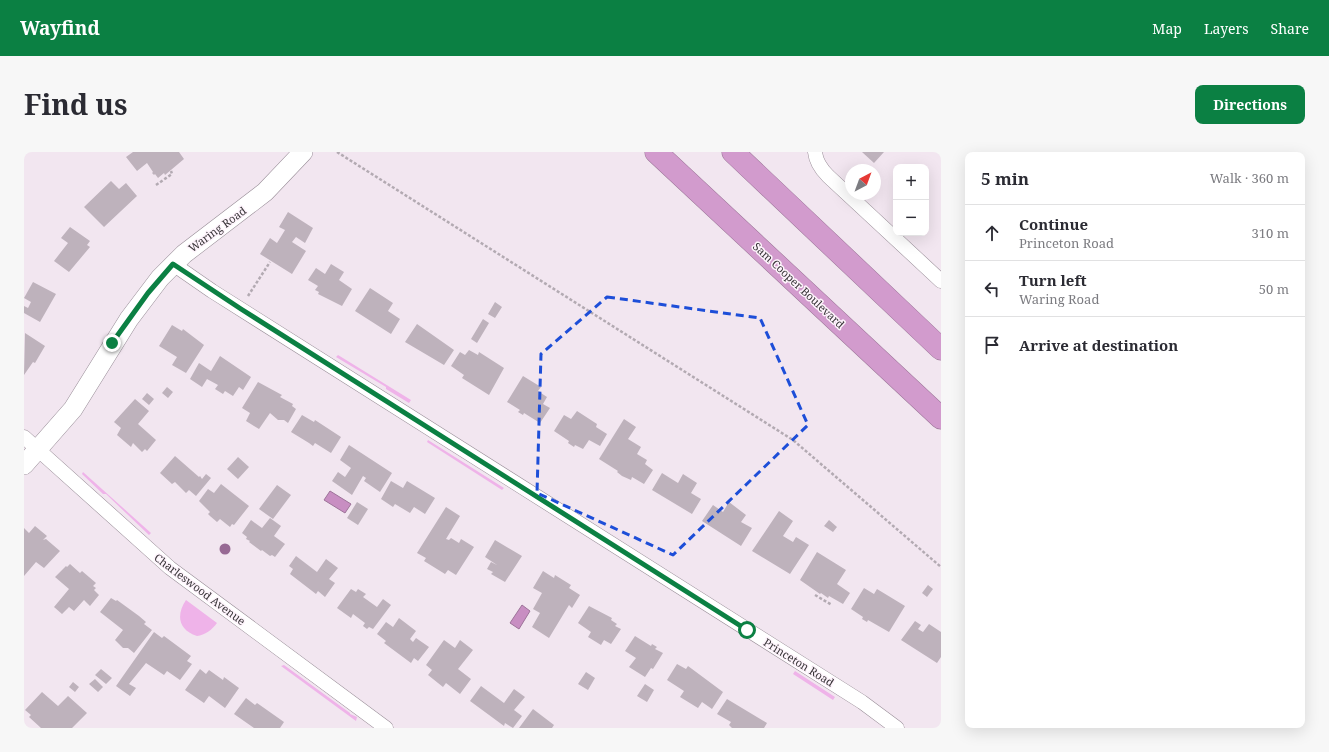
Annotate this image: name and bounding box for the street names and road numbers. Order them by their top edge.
street label: Waring Road [185,203,249,255]
street label: Sam Cooper Boulevard [750,239,848,332]
street label: Charleswood Avenue [151,550,249,628]
street label: Princeton Road [761,634,837,690]

